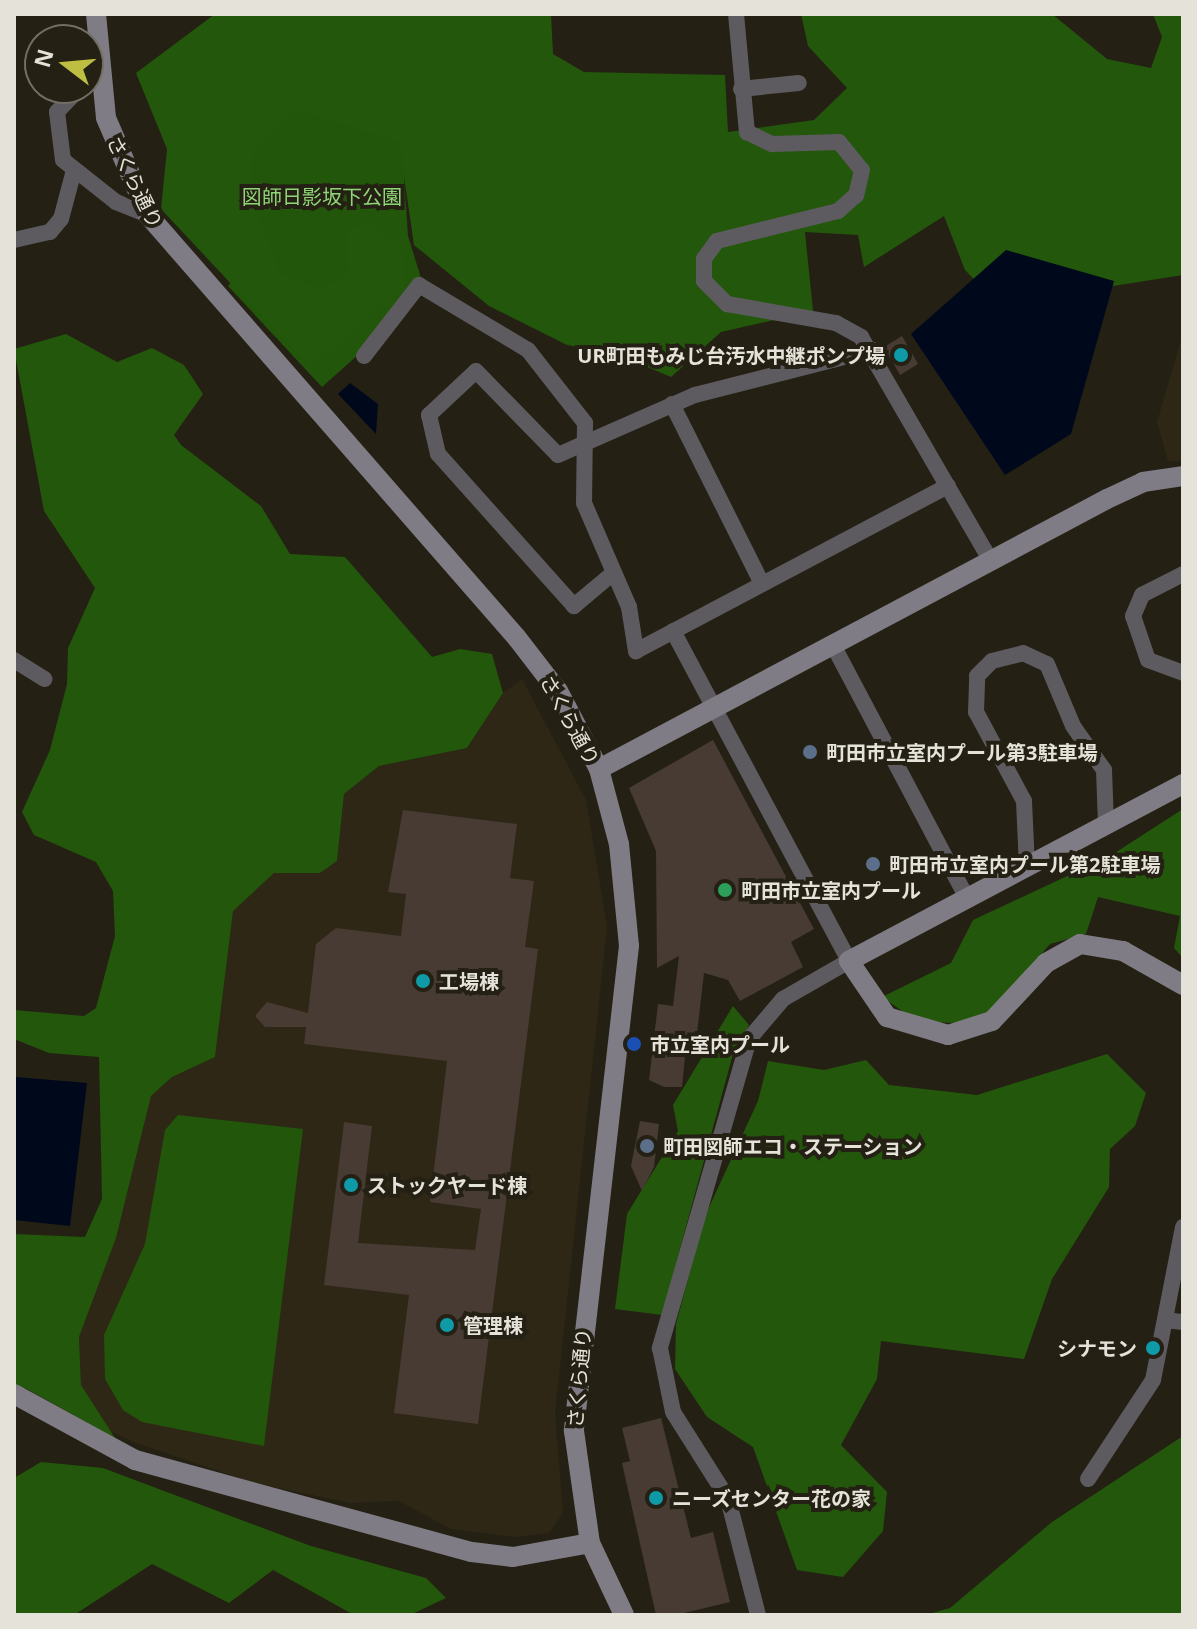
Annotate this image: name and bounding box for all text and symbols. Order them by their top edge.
north arrow [24,24,104,104]
text: N [26,45,60,71]
street label: さくら通り [102,132,168,232]
park label: 図師日影坂下公園 [242,184,402,208]
place label: UR町田もみじ台汚水中継ポンプ場 [577,343,885,367]
marker: UR町田もみじ台汚水中継ポンプ場 [892,346,910,364]
street label: さくら通り [535,670,605,770]
place label: 町田市立室内プール第3駐車場 [826,740,1097,764]
marker: 町田市立室内プール第3駐車場 [801,743,819,761]
place label: 町田市立室内プール第2駐車場 [889,852,1160,876]
marker: 町田市立室内プール第2駐車場 [864,855,882,873]
place label: 町田市立室内プール [741,878,921,902]
marker: 町田市立室内プール [716,881,734,899]
place label: 工場棟 [439,969,499,993]
marker: 工場棟 [414,972,432,990]
place label: 市立室内プール [650,1032,790,1056]
marker: 市立室内プール [625,1035,643,1053]
place label: 町田図師エコ・ステーション [663,1134,923,1158]
marker: 町田図師エコ・ステーション [638,1137,656,1155]
place label: ストックヤード棟 [367,1173,527,1197]
marker: ストックヤード棟 [342,1176,360,1194]
place label: 管理棟 [463,1313,523,1337]
marker: 管理棟 [438,1316,456,1334]
street label: さくら通り [563,1327,595,1429]
place label: シナモン [1057,1336,1137,1360]
marker: シナモン [1144,1339,1162,1357]
place label: ニーズセンター花の家 [672,1486,872,1510]
marker: ニーズセンター花の家 [647,1489,665,1507]

